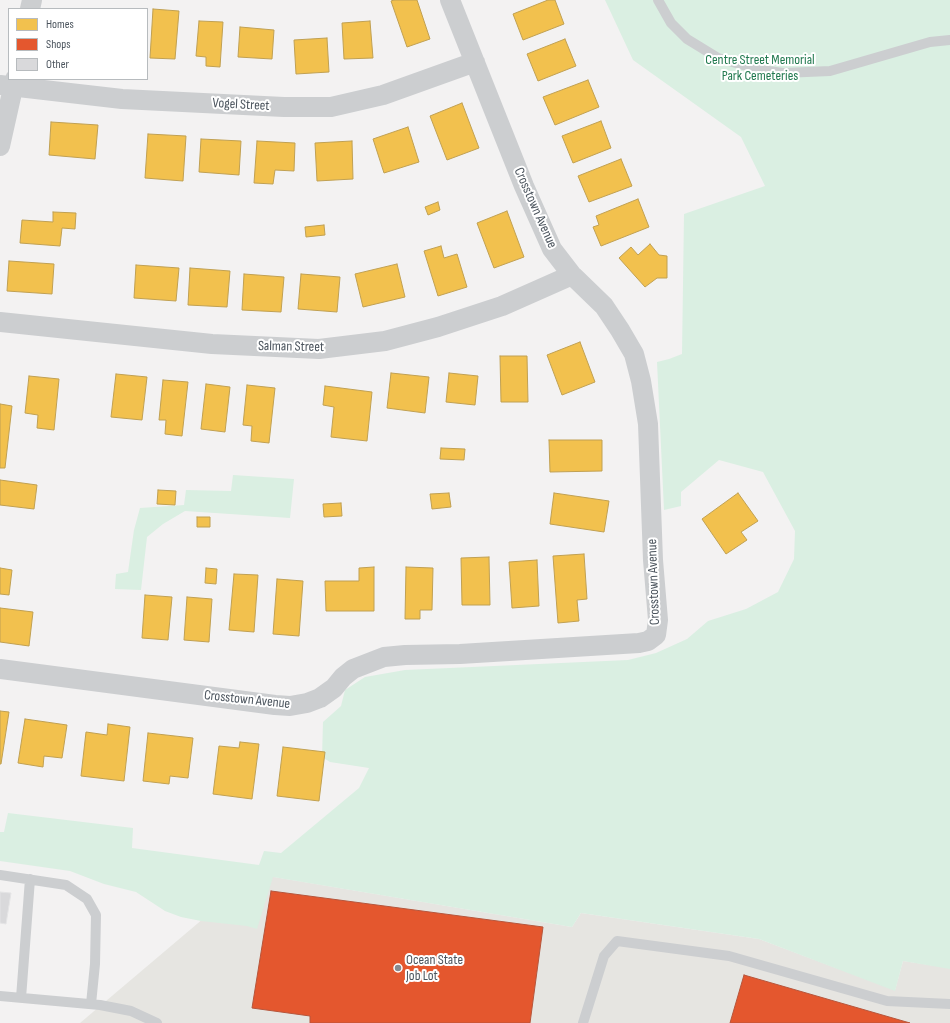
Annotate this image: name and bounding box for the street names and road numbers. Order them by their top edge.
street label: Vogel Street [212,95,270,115]
street label: Crosstown Avenue [510,165,560,251]
street label: Salman Street [258,338,324,356]
street label: Crosstown Avenue [644,539,664,625]
street label: Crosstown Avenue [203,687,291,713]

